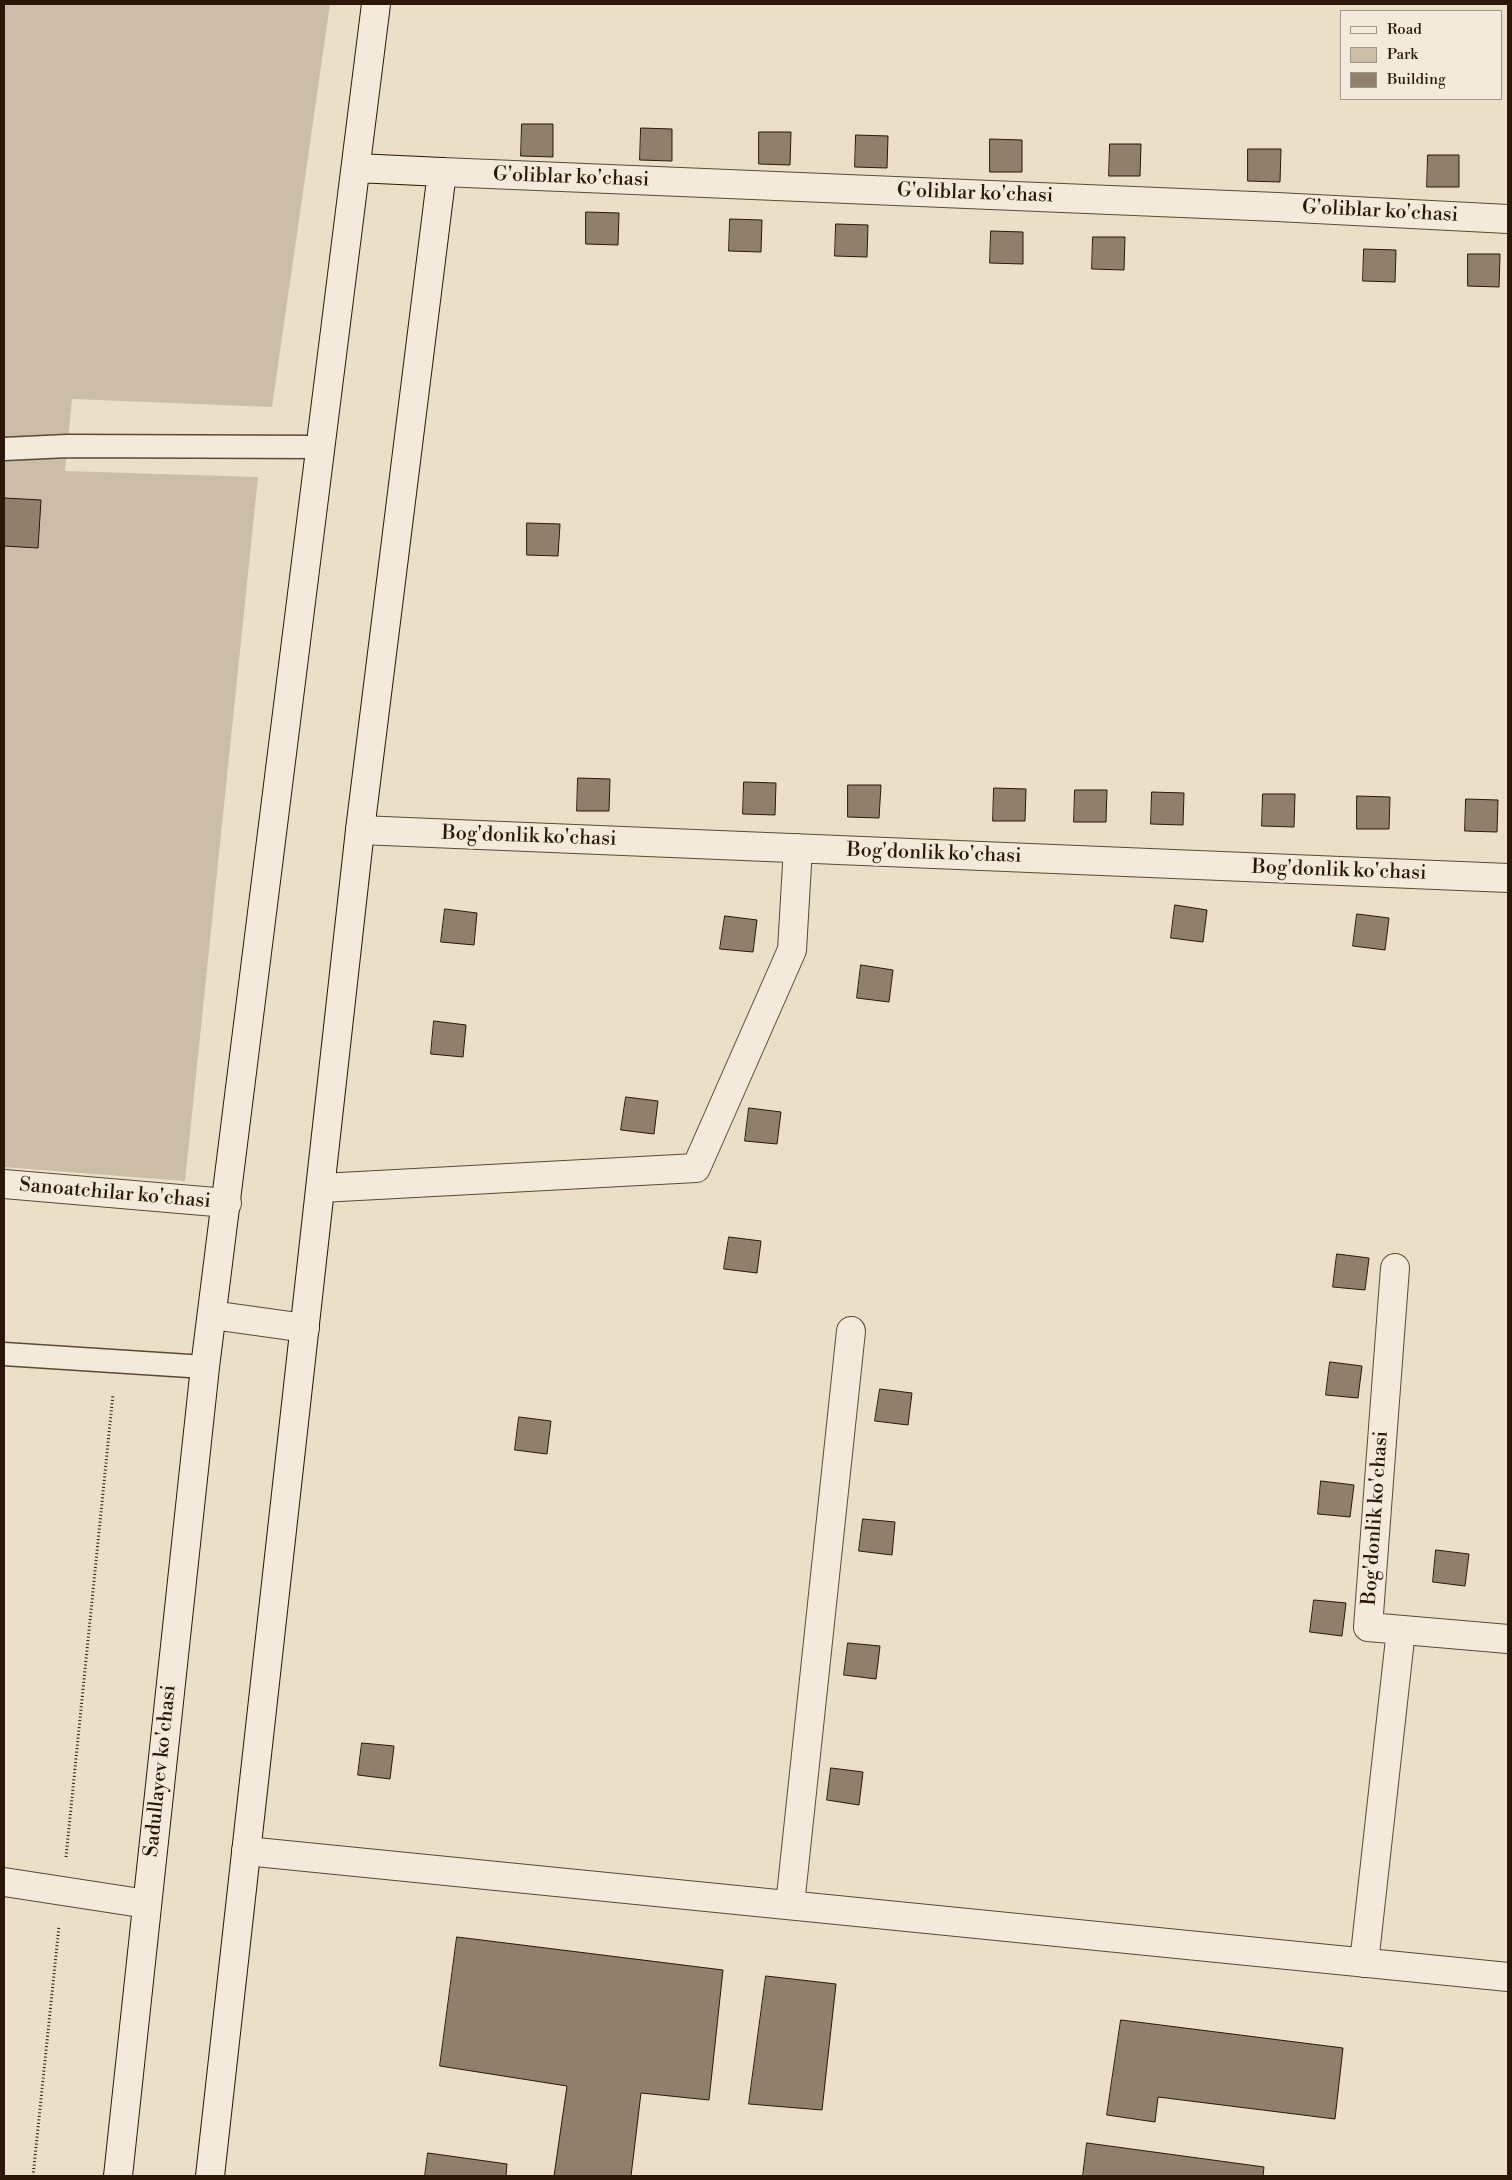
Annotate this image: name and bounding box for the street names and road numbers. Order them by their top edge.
street label: G'oliblar ko'chasi [492,163,650,193]
street label: G'oliblar ko'chasi [896,179,1054,209]
street label: G'oliblar ko'chasi [1301,196,1459,228]
street label: Bog'donlik ko'chasi [441,822,617,852]
street label: Bog'donlik ko'chasi [846,839,1022,869]
street label: Bog'donlik ko'chasi [1251,856,1427,886]
street label: Sanoatchilar ko'chasi [18,1174,212,1214]
street label: Bog'donlik ko'chasi [1358,1430,1394,1606]
street label: Sadullayev ko'chasi [140,1684,182,1858]

